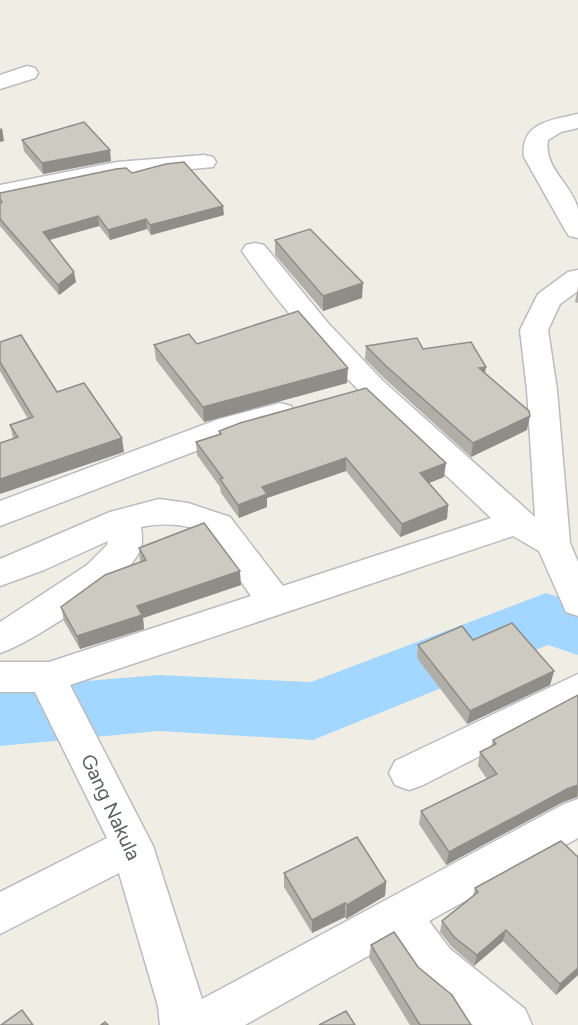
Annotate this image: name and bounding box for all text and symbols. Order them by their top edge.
street label: Gang Nakula [76,750,146,864]

